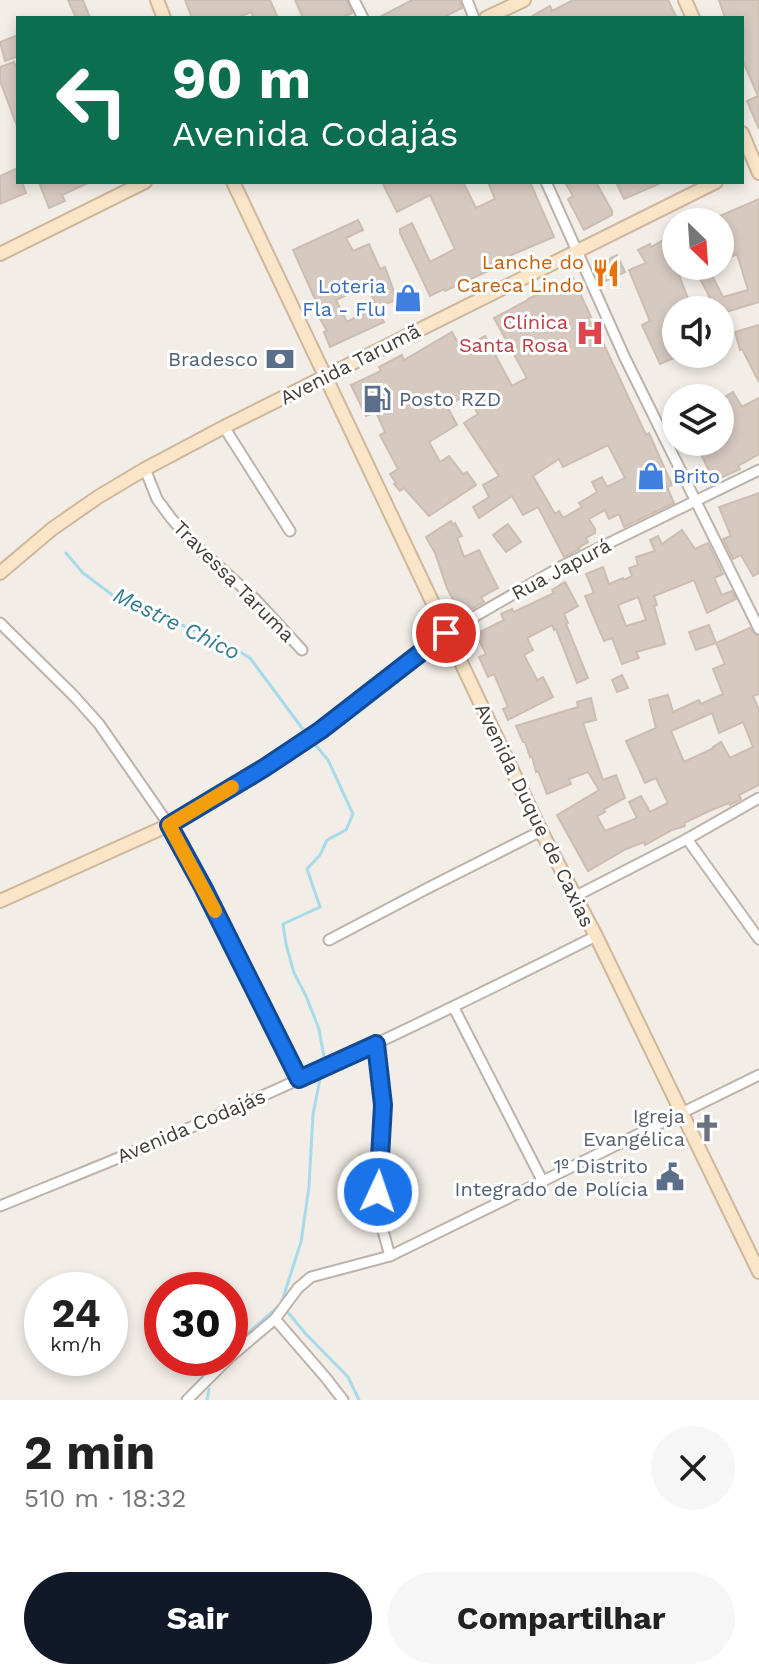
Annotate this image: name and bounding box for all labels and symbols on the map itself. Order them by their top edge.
north arrow [662,208,734,280]
place label: Lanche do Careca Lindo [457,250,584,297]
restaurant icon: Lanche do Careca Lindo [591,258,621,288]
place label: Loteria Fla - Flu [302,274,386,321]
shop icon: Loteria Fla - Flu [393,283,423,313]
place label: Clínica Santa Rosa [459,310,568,357]
street label: Avenida Tarumã [276,318,424,410]
hospital icon: Clínica Santa Rosa [575,318,605,348]
bank icon: Bradesco [265,344,295,374]
place label: Bradesco [168,347,258,371]
fuel station icon: Posto RZD [362,384,392,414]
place label: Posto RZD [399,387,501,411]
shop icon: Brito [636,461,666,491]
place label: Brito [673,464,720,488]
street label: Travessa Taruma [168,515,300,647]
street label: Rua Japurá [507,533,615,605]
water label: Mestre Chico [110,582,244,665]
pin [412,599,480,667]
street label: Avenida Duque de Caxias [470,699,600,931]
street label: Avenida Codajás [113,1084,269,1168]
place label: Igreja Evangélica [583,1104,685,1151]
church icon: Igreja Evangélica [692,1113,722,1143]
position arrow [336,1150,420,1234]
place label: 1º Distrito Integrado de Polícia [455,1154,648,1201]
public building icon: 1º Distrito Integrado de Polícia [655,1162,685,1192]
speed limit sign: 30 [144,1272,248,1376]

